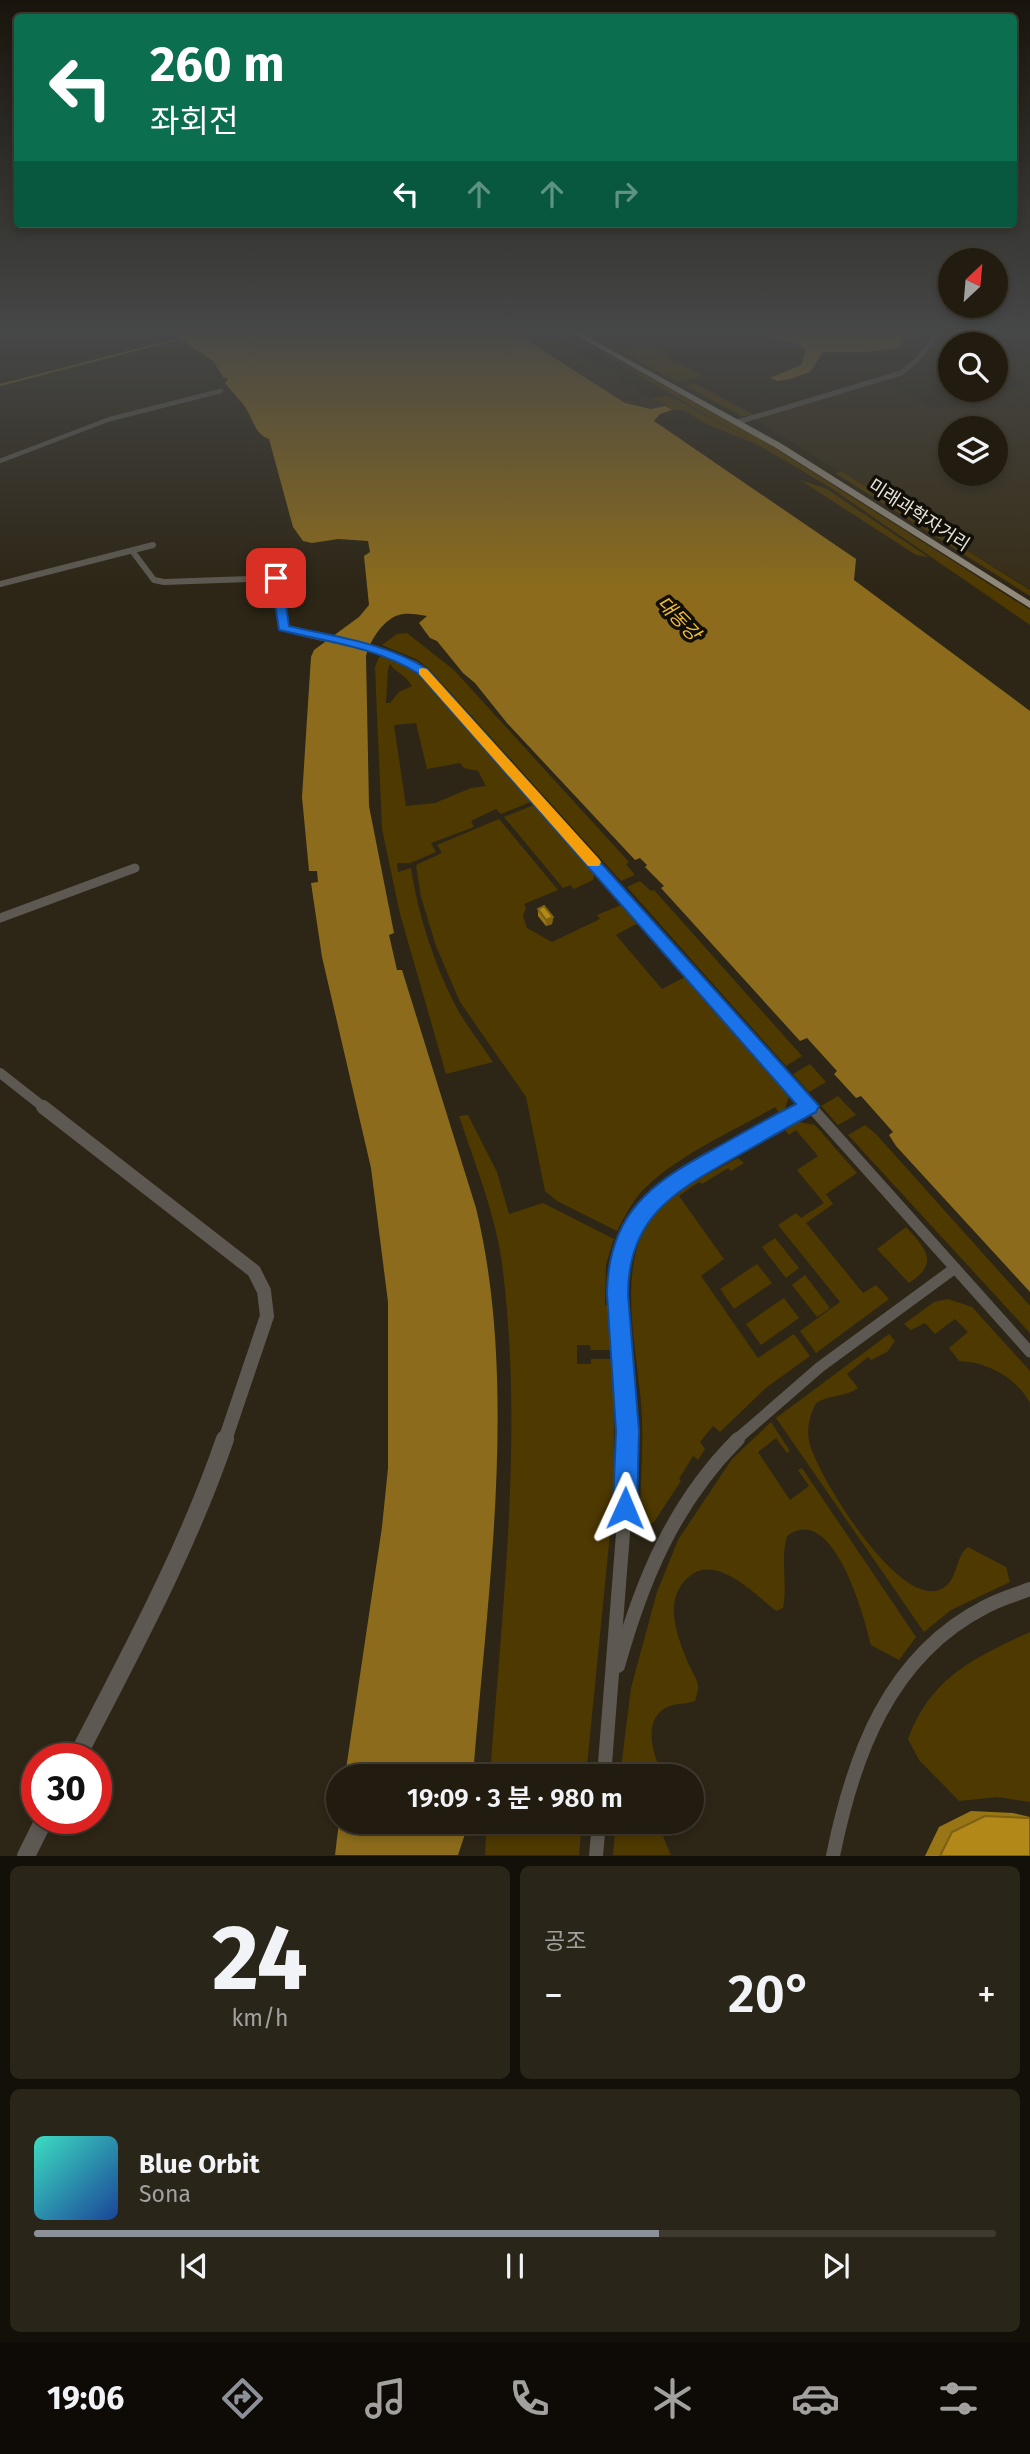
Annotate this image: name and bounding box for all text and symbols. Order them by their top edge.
text: 260 m [150,35,285,94]
icon: left [35,42,126,133]
text: 좌회전 [150,102,238,140]
icon: left [387,175,425,213]
icon: ahead [460,175,498,213]
icon: ahead [533,175,571,213]
icon: right [606,175,644,213]
north arrow [938,248,1008,318]
map controls [938,248,1008,486]
button: search [938,332,1008,402]
button: layers [938,416,1008,486]
street label: 미래과학자거리 [864,474,974,556]
pin [246,548,306,608]
icon: arrive [257,559,295,597]
water label: 대동강 [652,591,707,647]
position arrow [588,1471,662,1545]
speed limit sign: 30 [21,1743,112,1834]
text: 19:09 · 3 분 · 980 m [407,1783,623,1814]
text: 24 [212,1904,308,2013]
text: 공조 [544,1927,586,1955]
text: 20° [728,1963,812,2026]
text: − [544,1972,563,2018]
text: + [977,1972,996,2018]
text: km/h [232,2004,288,2032]
text: Blue Orbit [139,2149,259,2180]
text: Sona [139,2180,191,2208]
icon: previous [175,2247,213,2285]
icon: pause [496,2247,534,2285]
icon: next [817,2247,855,2285]
icon: directions [218,2374,267,2423]
icon: music [361,2374,410,2423]
icon: phone [505,2374,554,2423]
icon: climate [648,2374,697,2423]
icon: car [791,2374,840,2423]
icon: filters [934,2374,983,2423]
text: 19:06 [47,2379,124,2417]

